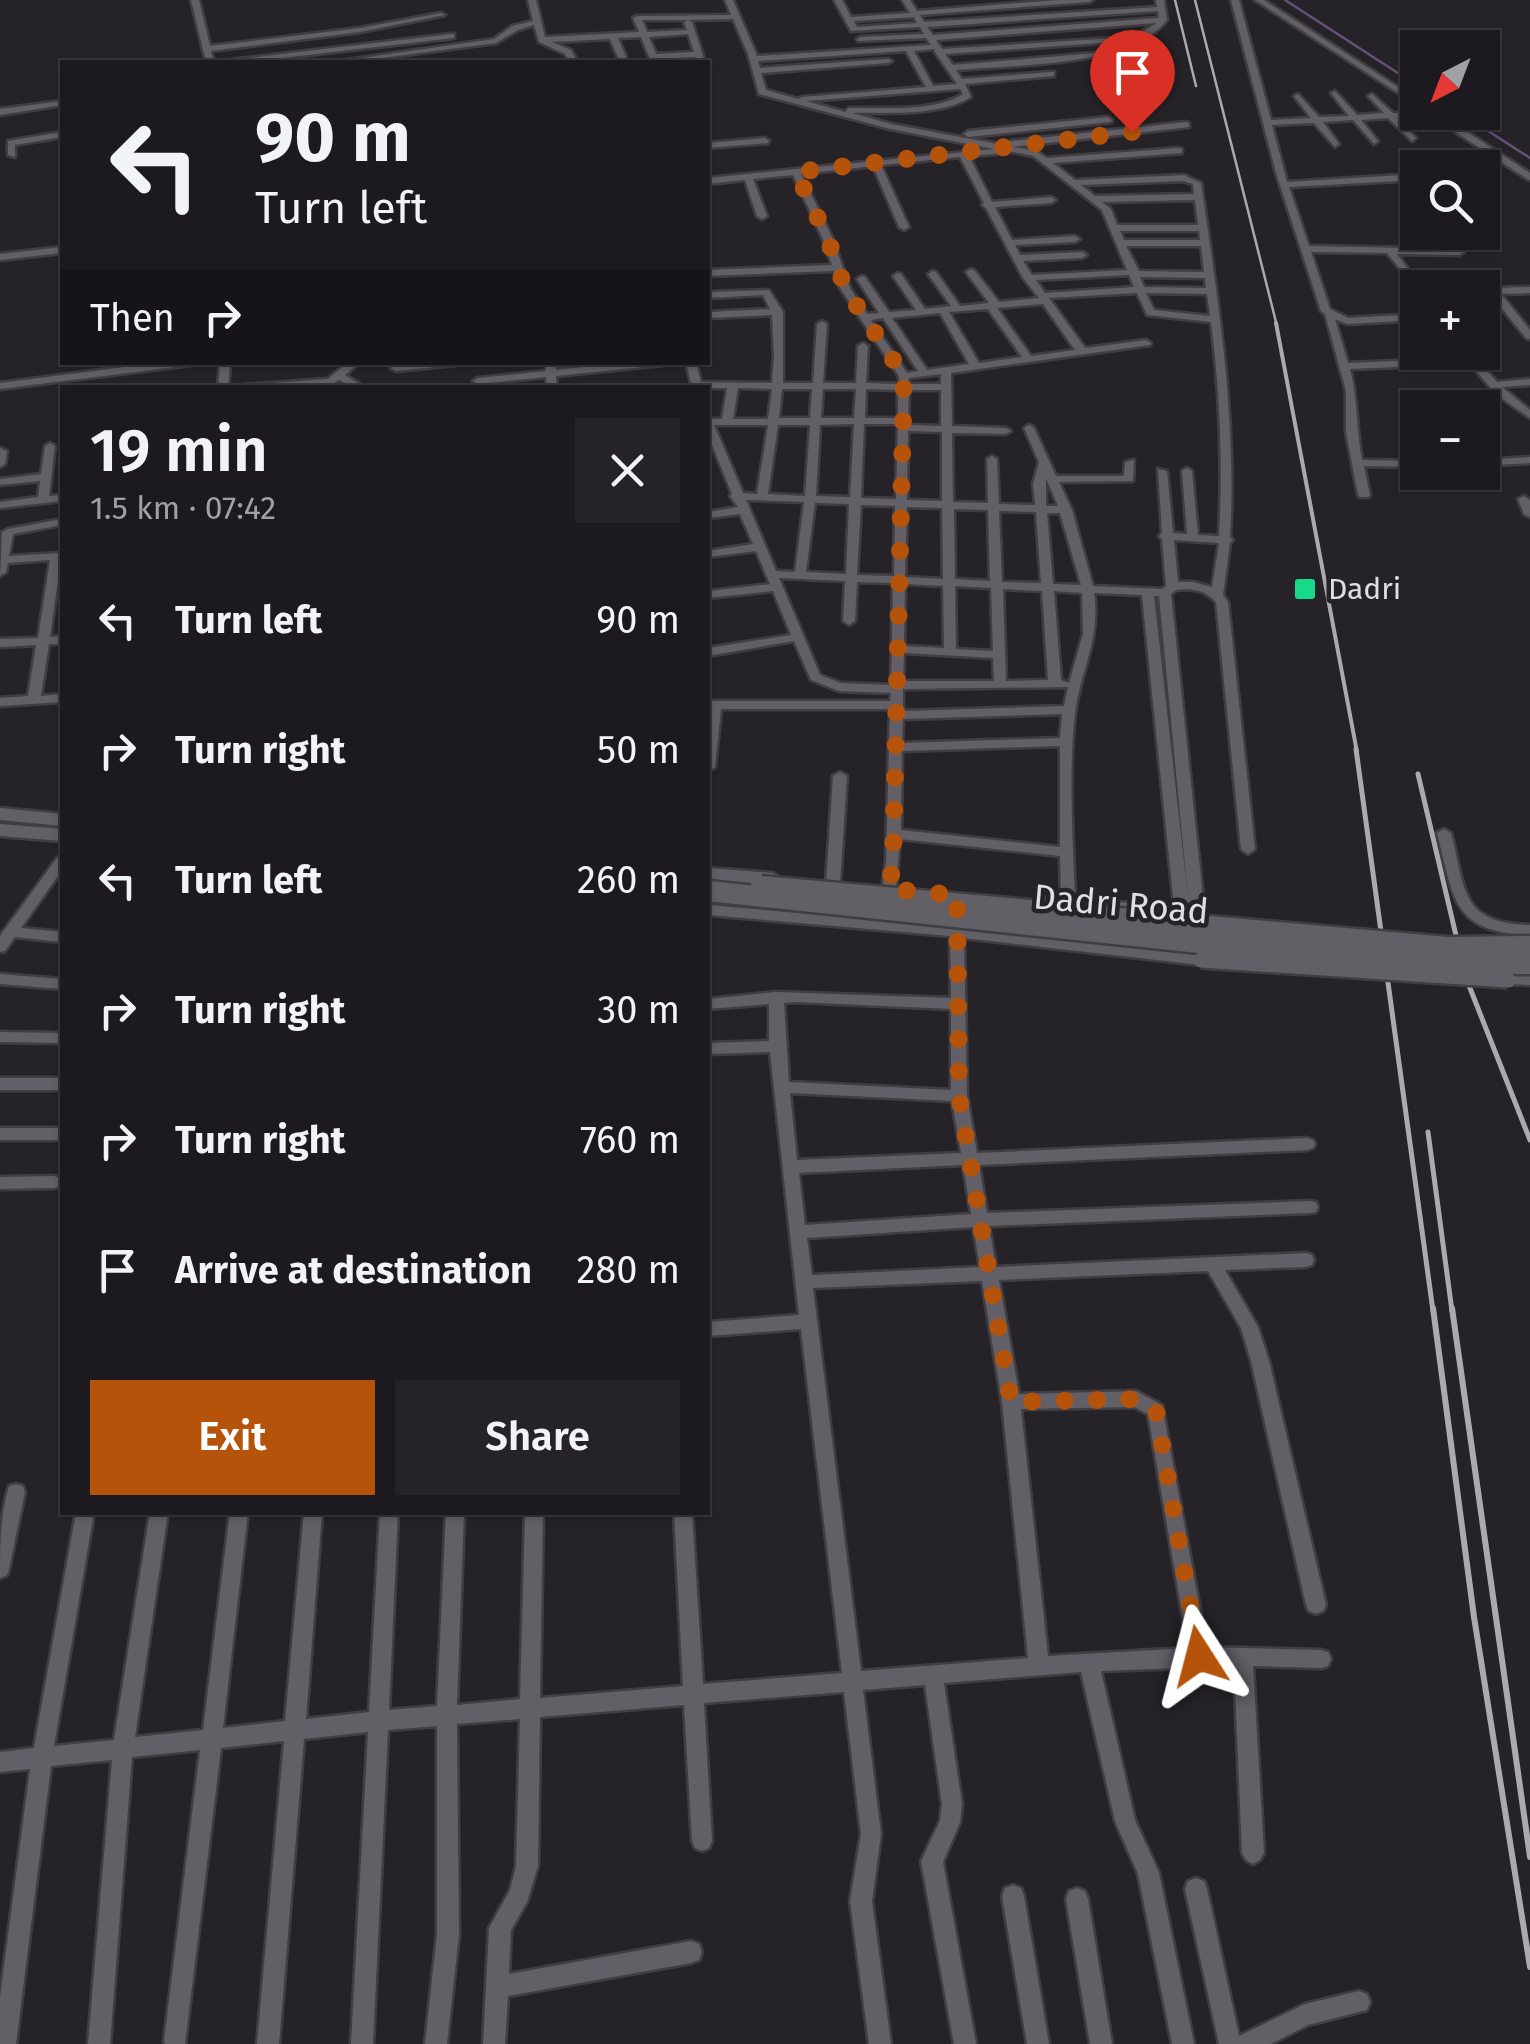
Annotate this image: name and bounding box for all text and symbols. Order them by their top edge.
pin [1090,30,1175,133]
north arrow [1400,30,1500,130]
map controls [1400,30,1500,490]
icon: arrive [1105,45,1160,100]
text: 90 m [255,96,411,180]
icon: left [90,100,220,230]
button: search [1400,150,1500,250]
text: Turn left [255,181,427,235]
button: + [1400,270,1500,370]
icon: right [195,290,250,345]
text: Then [90,295,175,341]
button: − [1400,390,1500,490]
text: 19 min [90,415,268,487]
button: close [575,418,680,523]
text: 1.5 km · 07:42 [90,489,276,527]
place label: Dadri [1328,571,1401,607]
marker: Dadri [1292,576,1318,602]
icon: left [90,593,145,648]
text: Turn left [175,597,322,643]
text: 90 m [596,597,680,643]
icon: right [90,723,145,778]
text: Turn right [175,727,345,773]
text: 50 m [597,727,680,773]
icon: left [90,853,145,908]
text: Turn left [175,857,322,903]
text: 260 m [577,857,680,903]
street label: Dadri Road [1032,875,1210,933]
icon: right [90,983,145,1038]
text: Turn right [175,987,345,1033]
text: 30 m [597,987,680,1033]
icon: right [90,1113,145,1168]
text: Turn right [175,1117,345,1163]
text: 760 m [580,1117,680,1163]
icon: arrive [90,1243,145,1298]
text: Arrive at destination [175,1247,532,1293]
text: 280 m [576,1247,680,1293]
button: Exit [90,1380,375,1495]
button: Share [395,1380,680,1495]
position arrow [1147,1604,1251,1708]

